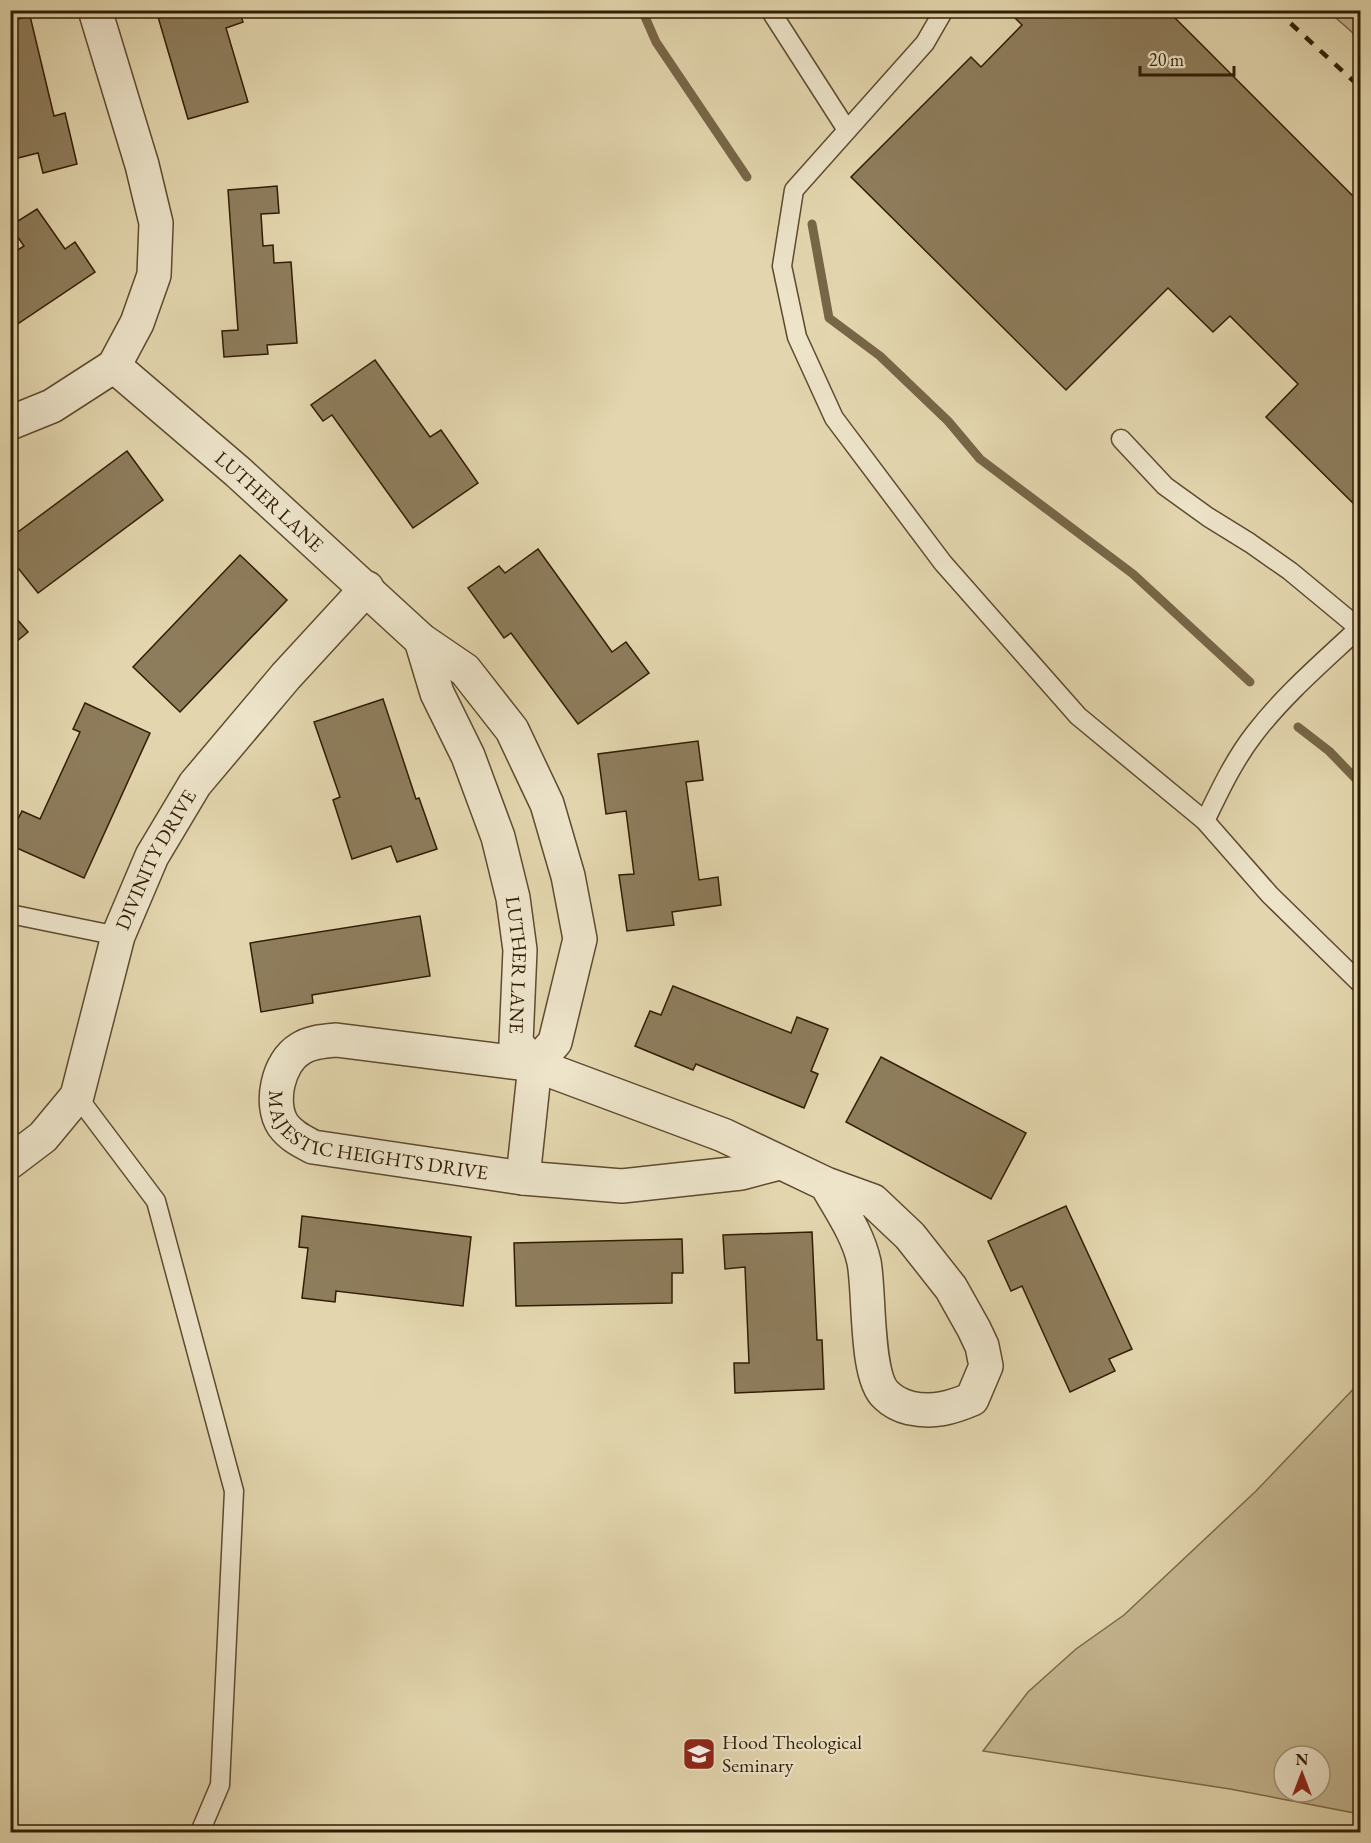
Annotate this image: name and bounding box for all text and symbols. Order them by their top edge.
scale bar [1140,39,1234,77]
text: 20 m [1149,48,1184,71]
street label: LUTHER LANE [210,445,329,557]
street label: DIVINITY DRIVE [109,784,202,934]
street label: LUTHER LANE [500,894,533,1034]
street label: MAJESTIC HEIGHTS DRIVE [263,1090,490,1186]
place label: Hood Theological Seminary [722,1729,862,1778]
school or university icon: Hood Theological Seminary [681,1736,717,1772]
north arrow [1272,1744,1332,1804]
text: N [1296,1749,1309,1770]

